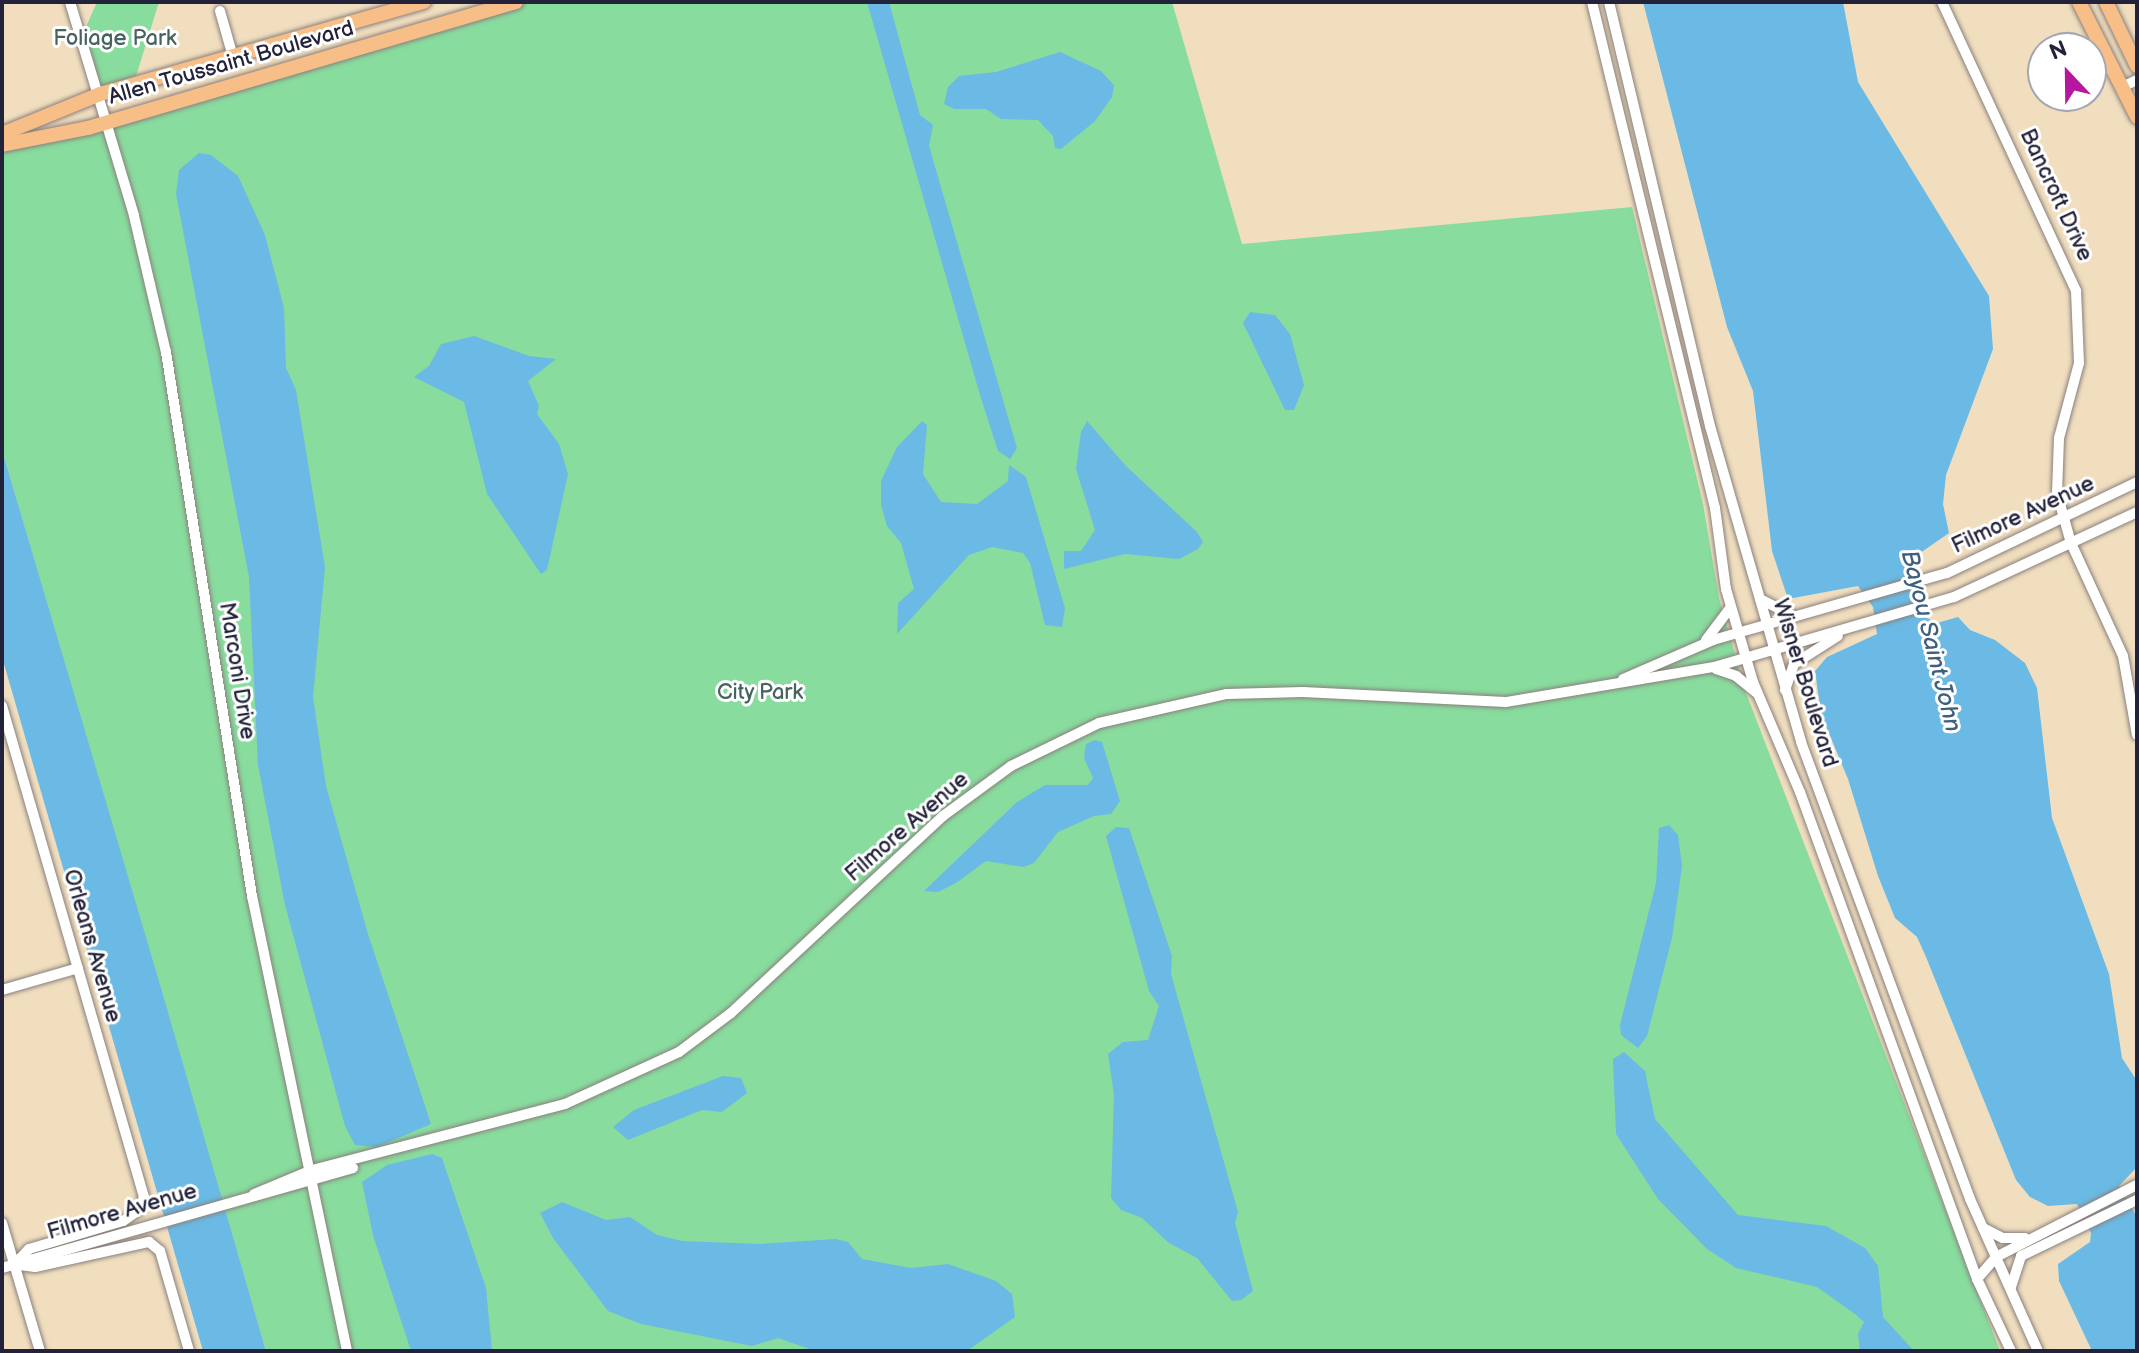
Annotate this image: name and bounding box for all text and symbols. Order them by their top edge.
street label: Allen Toussaint Boulevard [105,15,357,111]
park label: Foliage Park [53,26,177,52]
north arrow [2027,32,2107,112]
text: N [2046,36,2071,67]
street label: Bancroft Drive [2014,125,2098,265]
street label: Filmore Avenue [1948,470,2098,560]
water label: Bayou Saint John [1894,546,1968,736]
street label: Wisner Boulevard [1767,596,1843,770]
street label: Marconi Drive [213,601,261,741]
park label: City Park [716,680,804,706]
street label: Filmore Avenue [840,766,974,888]
street label: Orleans Avenue [58,866,126,1026]
street label: Filmore Avenue [44,1178,200,1246]

